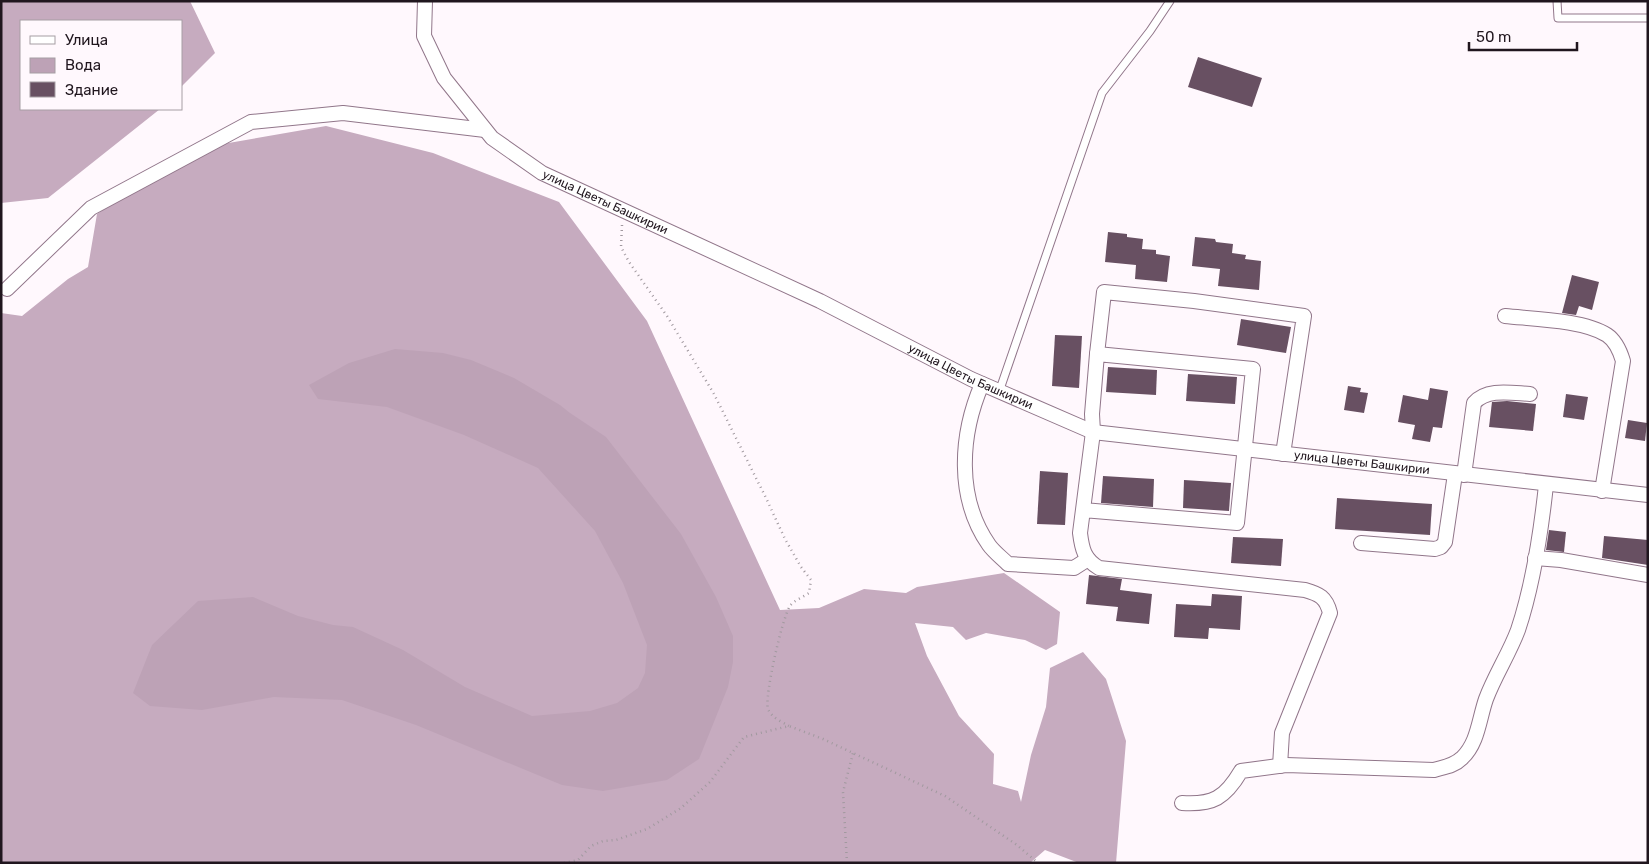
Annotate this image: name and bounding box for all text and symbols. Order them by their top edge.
legend [20,20,182,110]
scale bar [1469,20,1576,52]
text: 50 m [1476,28,1511,46]
text: Улица [65,31,108,49]
text: Вода [65,56,101,74]
text: Здание [65,81,118,99]
street label: улица Цветы Башкирии [540,167,670,237]
street label: улица Цветы Башкирии [906,341,1035,412]
street label: улица Цветы Башкирии [1293,448,1431,477]

